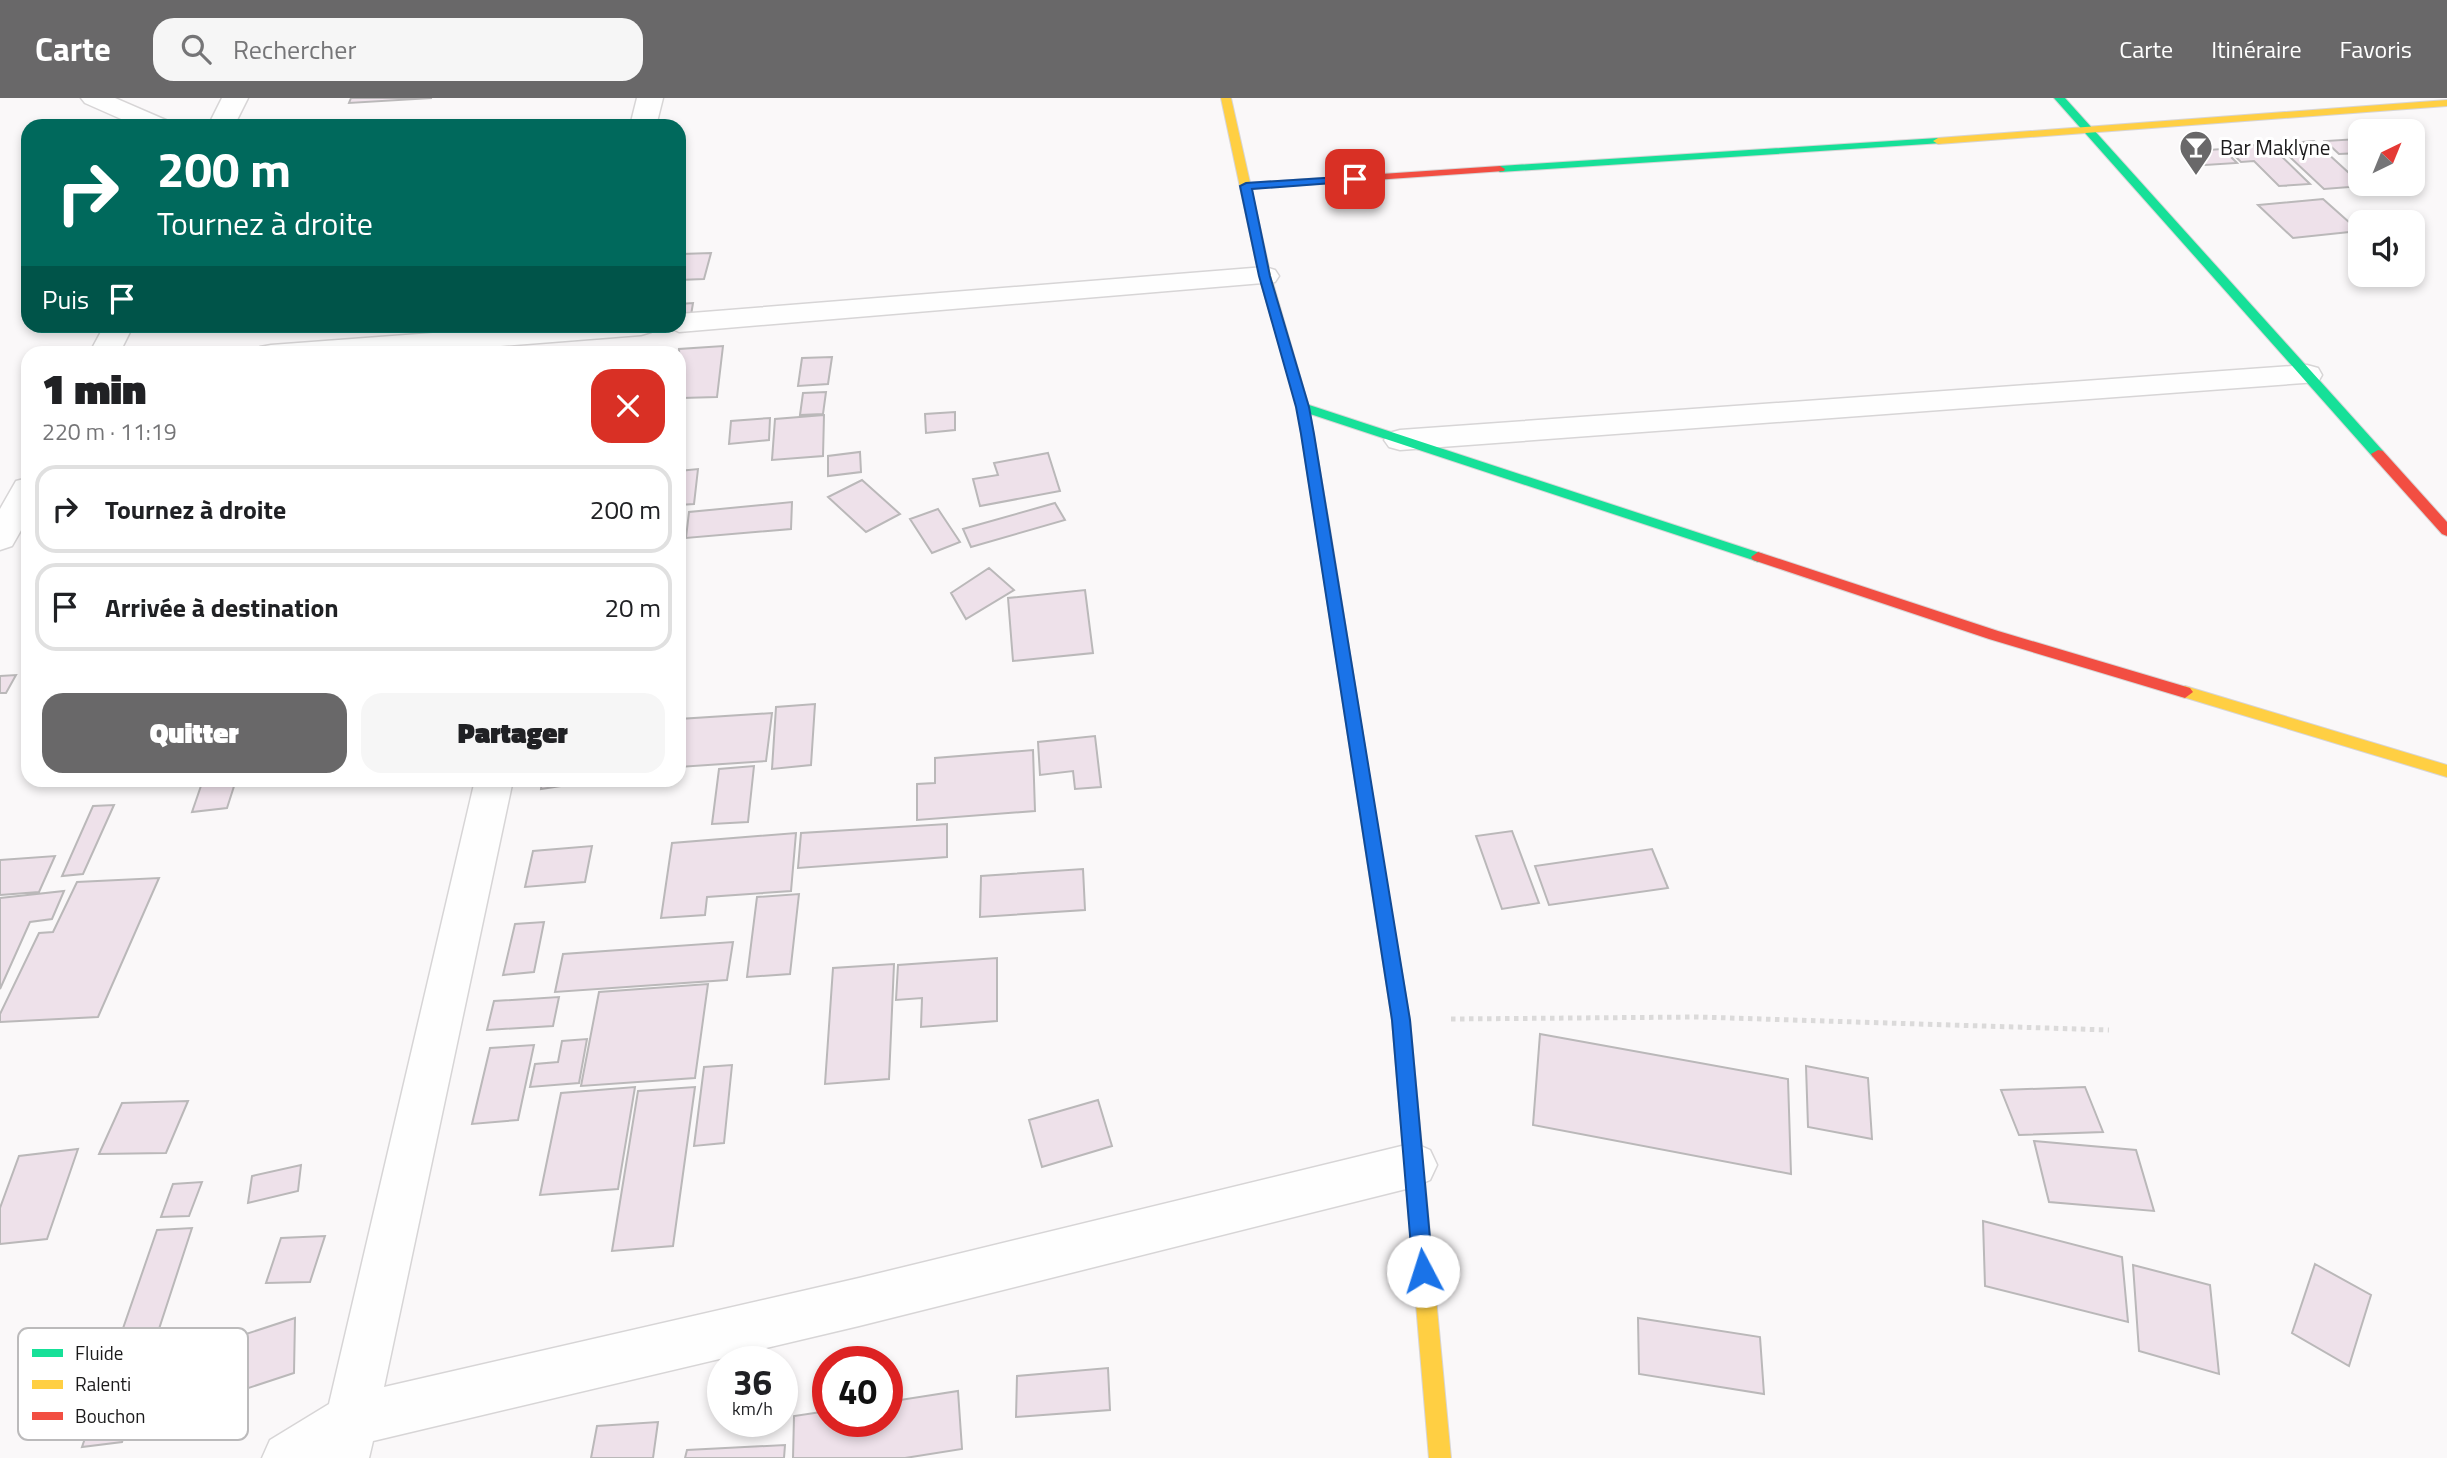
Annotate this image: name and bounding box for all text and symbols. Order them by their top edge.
search box [153,18,643,81]
text: Carte [35,24,111,74]
icon: search [177,30,215,68]
text: Rechercher [233,30,356,69]
text: Carte [2119,31,2173,67]
text: Itinéraire [2211,31,2302,67]
text: Favoris [2340,31,2412,67]
north arrow [2348,119,2426,196]
map controls [2348,119,2425,287]
bar icon: Bar Maklyne [2177,128,2215,177]
text: 200 m [157,131,291,206]
place label: Bar Maklyne [2220,131,2330,163]
icon: right [42,147,133,238]
pin [1325,149,1385,209]
icon: arrive [1336,160,1374,198]
text: Tournez à droite [157,199,373,247]
button: sound [2348,210,2425,287]
text: Puis [42,280,89,319]
icon: arrive [103,280,141,318]
text: 1 min [42,356,146,420]
button: close [591,369,665,443]
text: 220 m · 11:19 [42,414,177,449]
icon: right [46,490,84,528]
text: Tournez à droite [105,490,286,529]
text: 200 m [590,490,661,529]
icon: arrive [46,588,84,626]
text: Arrivée à destination [105,588,339,627]
text: 20 m [604,588,661,627]
button: Quitter [42,693,347,773]
button: Partager [361,693,665,773]
position arrow [1386,1234,1460,1308]
legend [18,1328,248,1440]
text: Fluide [75,1338,123,1367]
speed limit sign: 40 [812,1346,903,1437]
text: 36 [733,1355,772,1409]
text: Ralenti [75,1369,131,1398]
text: km/h [732,1395,773,1422]
text: Bouchon [75,1401,146,1430]

